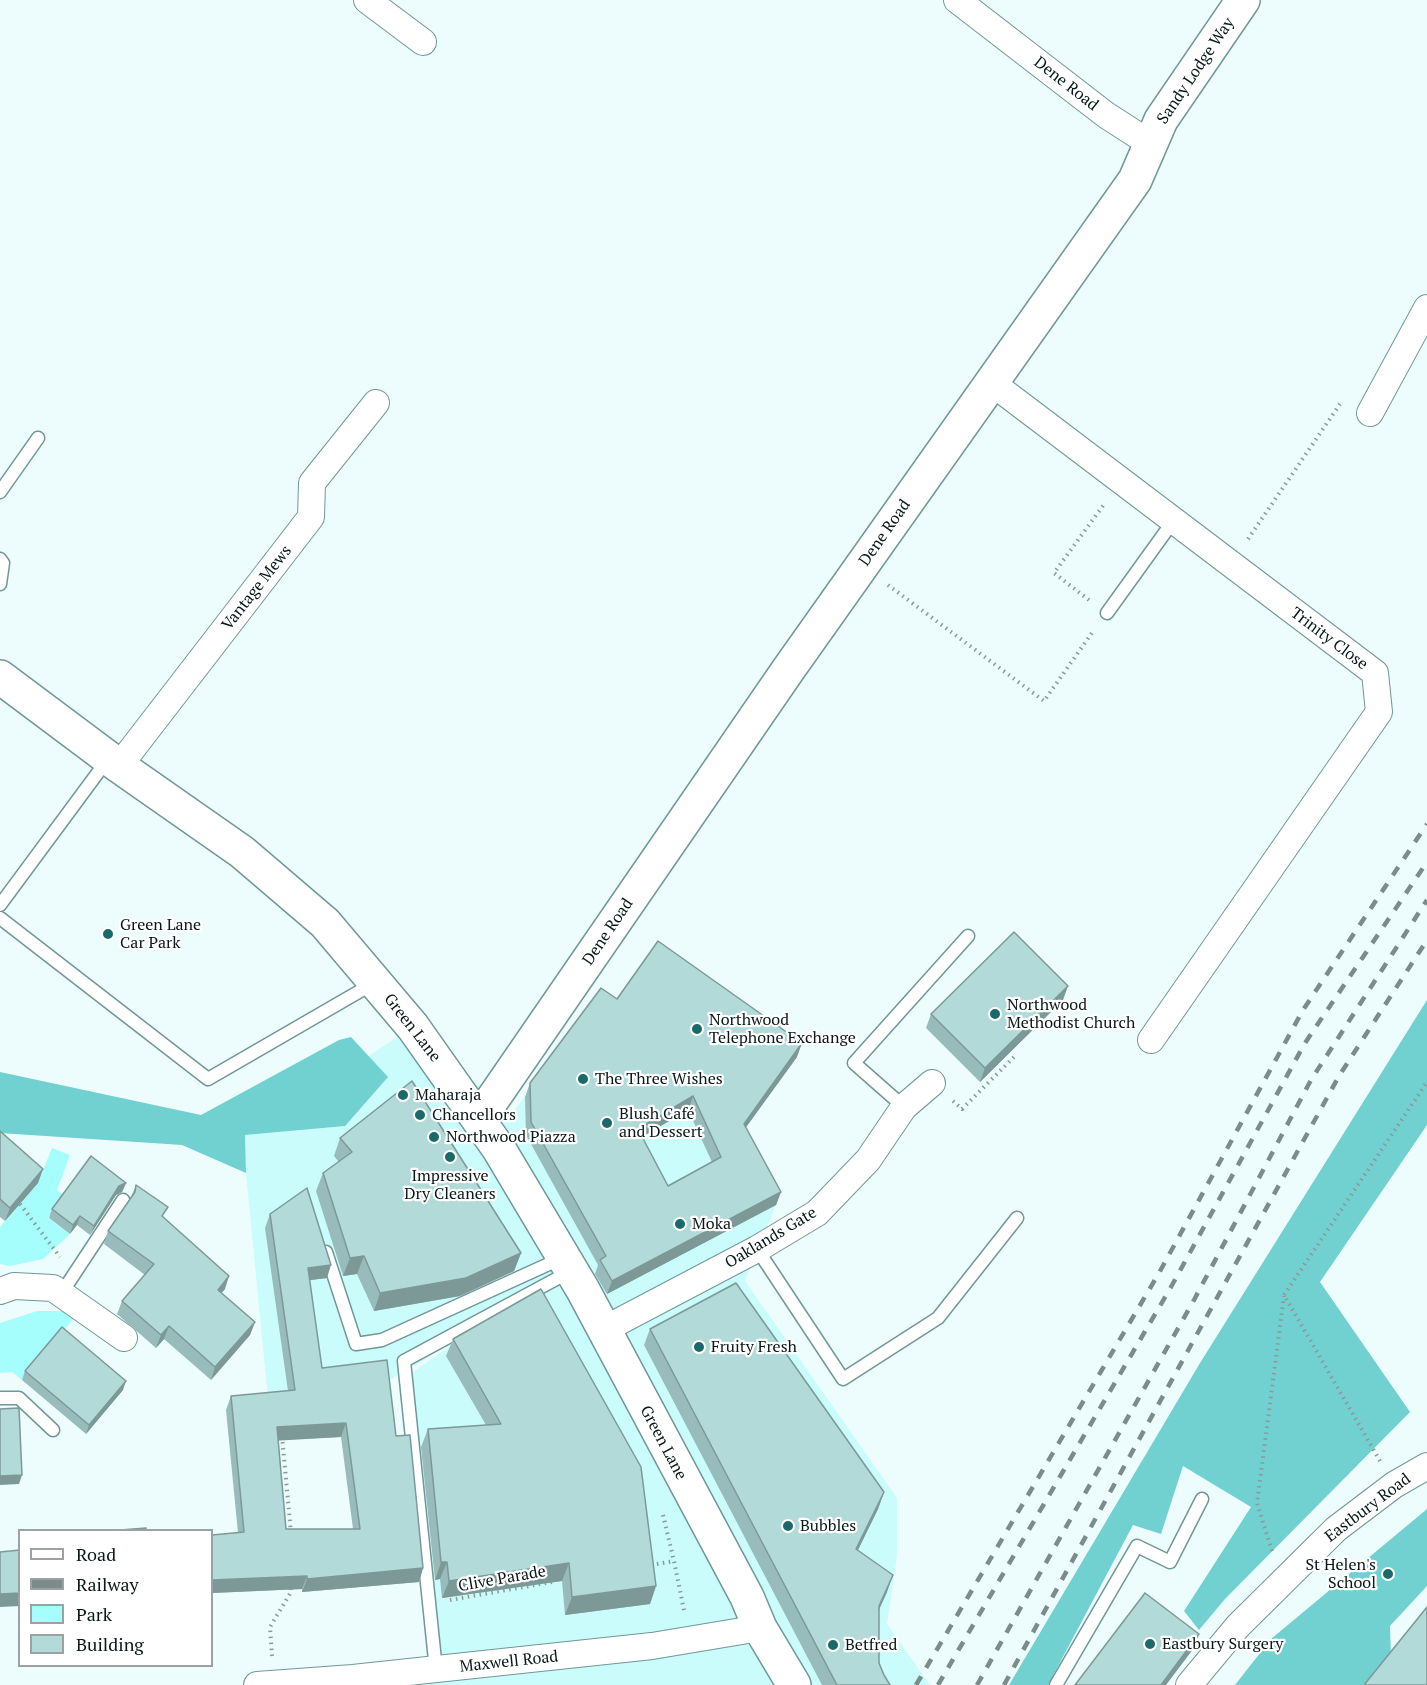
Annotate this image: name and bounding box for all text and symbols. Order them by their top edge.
street label: Sandy Lodge Way [1153,14,1239,128]
street label: Dene Road [1030,53,1102,115]
street label: Dene Road [855,496,915,570]
street label: Vantage Mews [218,542,296,634]
street label: Trinity Close [1287,604,1371,674]
street label: Dene Road [579,895,637,969]
place label: Green Lane Car Park [120,915,201,953]
marker: Green Lane Car Park [101,927,115,941]
street label: Green Lane [379,990,445,1066]
place label: Northwood Methodist Church [1007,995,1135,1033]
marker: Northwood Methodist Church [988,1007,1002,1021]
place label: Northwood Telephone Exchange [709,1010,856,1048]
marker: Northwood Telephone Exchange [690,1022,704,1036]
place label: The Three Wishes [595,1069,723,1089]
marker: The Three Wishes [576,1072,590,1086]
place label: Maharaja [415,1085,481,1105]
marker: Maharaja [396,1088,410,1102]
place label: Blush Café and Dessert [619,1104,703,1142]
place label: Chancellors [432,1105,516,1125]
marker: Chancellors [413,1108,427,1122]
marker: Blush Café and Dessert [600,1116,614,1130]
place label: Northwood Piazza [446,1127,576,1147]
marker: Northwood Piazza [427,1130,441,1144]
marker: Impressive Dry Cleaners [443,1150,457,1164]
place label: Impressive Dry Cleaners [404,1166,496,1204]
street label: Oaklands Gate [722,1203,820,1273]
place label: Moka [692,1214,731,1234]
marker: Moka [673,1217,687,1231]
place label: Fruity Fresh [711,1337,797,1357]
marker: Fruity Fresh [692,1340,706,1354]
street label: Green Lane [635,1403,691,1483]
street label: Eastbury Road [1321,1470,1415,1546]
place label: Bubbles [800,1516,856,1536]
marker: Bubbles [781,1519,795,1533]
legend [18,1529,213,1667]
text: Road [76,1542,116,1566]
place label: St Helen's School [1306,1555,1376,1593]
street label: Clive Parade [457,1562,547,1596]
marker: St Helen's School [1381,1567,1395,1581]
text: Railway [76,1572,139,1596]
text: Park [76,1602,112,1626]
text: Building [76,1632,144,1656]
place label: Eastbury Surgery [1162,1634,1283,1654]
place label: Betfred [845,1635,897,1655]
marker: Eastbury Surgery [1143,1637,1157,1651]
marker: Betfred [826,1638,840,1652]
street label: Maxwell Road [459,1647,559,1677]

